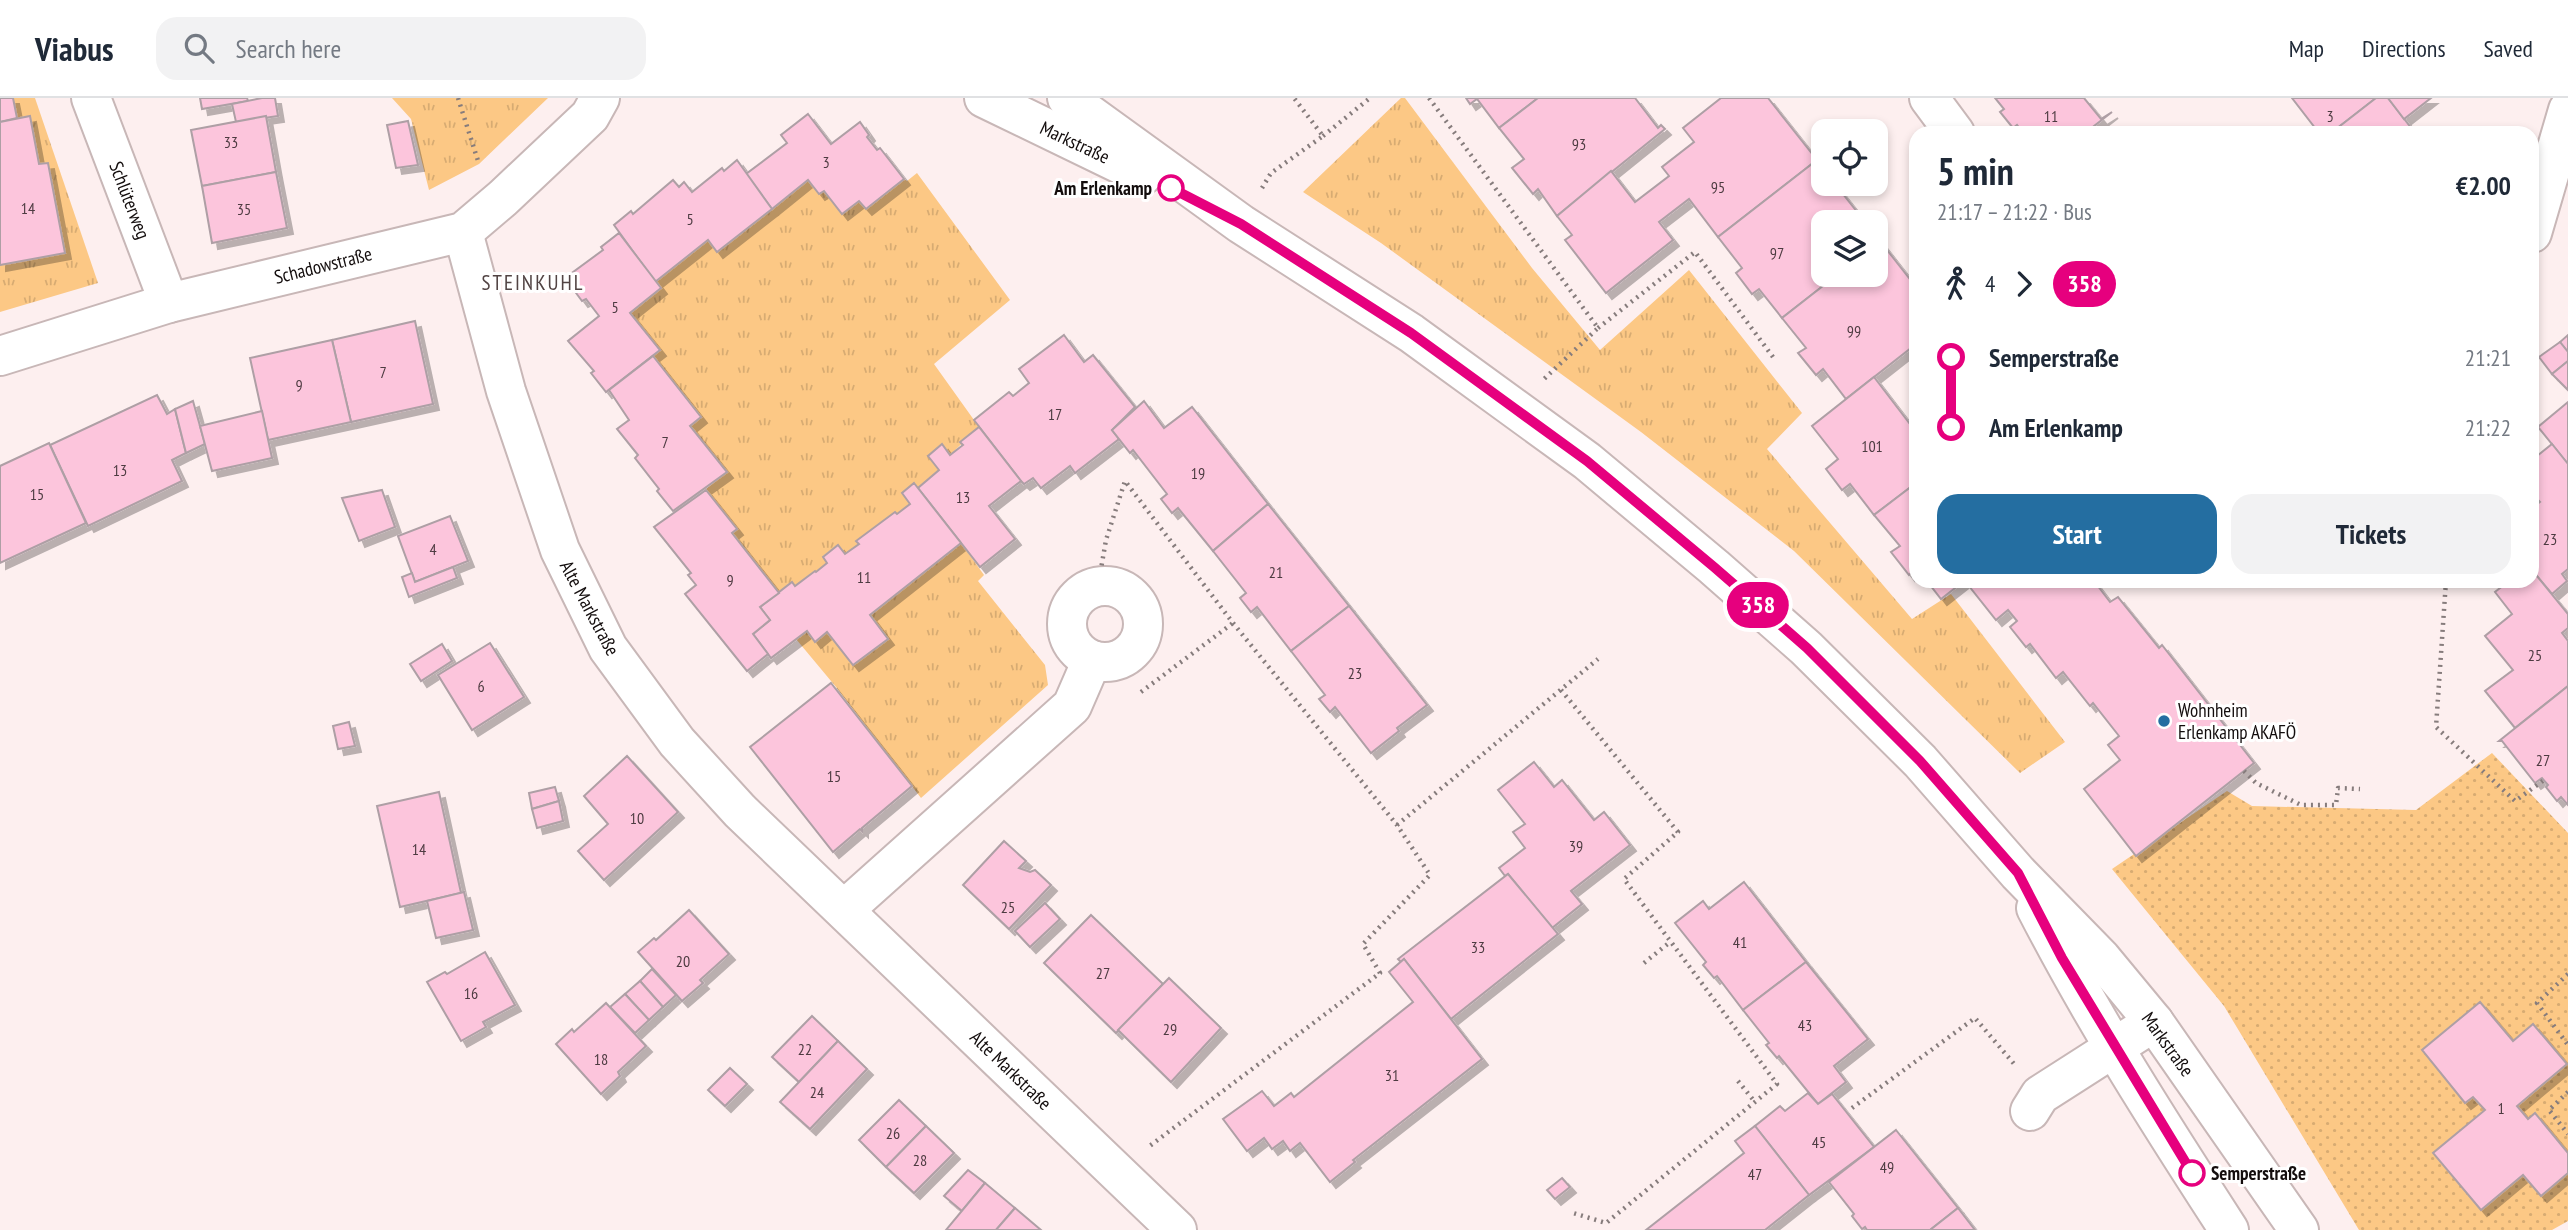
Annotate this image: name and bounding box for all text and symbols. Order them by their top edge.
search box [156,17,646,80]
text: Viabus [35,27,114,70]
icon: search [180,29,218,67]
text: Search here [236,32,341,65]
text: Map [2289,33,2324,64]
text: Directions [2362,33,2446,64]
text: Saved [2484,33,2533,64]
house number: 11 [2044,106,2058,126]
house number: 3 [2326,106,2334,126]
street label: Markstraße [1036,116,1114,169]
map controls [1811,119,1888,287]
button: locate [1811,119,1888,196]
house number: 33 [224,132,238,152]
house number: 93 [1572,134,1586,154]
text: 5 min [1937,146,2014,195]
house number: 3 [822,152,830,172]
street label: Schlüterweg [104,158,156,242]
text: €2.00 [2456,169,2511,202]
marker: Am Erlenkamp [1158,175,1184,201]
place label: Am Erlenkamp [1053,176,1153,200]
house number: 95 [1711,177,1725,197]
text: 21:17 – 21:22 · Bus [1937,197,2092,226]
house number: 14 [21,198,35,218]
house number: 35 [237,199,251,219]
house number: 5 [686,209,694,229]
button: layers [1811,210,1888,287]
street label: Schadowstraße [272,241,375,289]
house number: 97 [1770,243,1784,263]
icon: walk [1937,265,1975,303]
icon: forward [2005,265,2043,303]
text: 358 [2067,268,2102,299]
district label: STEINKUHL [482,269,584,296]
text: 4 [1985,269,1995,298]
house number: 5 [611,297,619,317]
house number: 99 [1847,321,1861,341]
text: Semperstraße [1989,341,2119,374]
text: 21:21 [2465,343,2511,372]
house number: 7 [379,362,387,382]
house number: 9 [295,375,303,395]
house number: 17 [1048,404,1062,424]
text: Am Erlenkamp [1989,411,2123,444]
text: 21:22 [2465,413,2511,442]
house number: 7 [661,432,669,452]
house number: 101 [1861,436,1883,456]
house number: 13 [113,460,127,480]
house number: 19 [1191,463,1205,483]
house number: 15 [30,484,44,504]
house number: 13 [956,487,970,507]
button: Start [1937,494,2217,574]
button: Tickets [2231,494,2511,574]
house number: 23 [2543,529,2557,549]
house number: 4 [429,539,437,559]
street label: Alte Markstraße [555,556,625,660]
house number: 21 [1269,562,1283,582]
house number: 11 [857,567,871,587]
house number: 9 [726,570,734,590]
line badge: 358 [1718,582,1798,628]
text: 358 [1741,589,1775,620]
house number: 25 [2528,645,2542,665]
house number: 23 [1348,663,1362,683]
house number: 6 [477,676,485,696]
place label: Wohnheim Erlenkamp AKAFÖ [2178,698,2296,744]
marker: Wohnheim Erlenkamp AKAFÖ [2156,713,2172,729]
house number: 27 [2536,750,2550,770]
house number: 15 [827,766,841,786]
house number: 10 [630,808,644,828]
house number: 39 [1569,836,1583,856]
house number: 14 [412,839,426,859]
house number: 25 [1001,897,1015,917]
house number: 41 [1733,932,1747,952]
house number: 33 [1471,937,1485,957]
house number: 20 [676,951,690,971]
house number: 27 [1096,963,1110,983]
house number: 16 [464,983,478,1003]
street label: Markstraße [2137,1007,2200,1081]
house number: 43 [1798,1015,1812,1035]
house number: 29 [1163,1019,1177,1039]
street label: Alte Markstraße [965,1025,1057,1115]
house number: 22 [798,1039,812,1059]
house number: 18 [594,1049,608,1069]
house number: 31 [1385,1065,1399,1085]
house number: 24 [810,1082,824,1102]
house number: 1 [2497,1098,2505,1118]
house number: 26 [886,1123,900,1143]
house number: 45 [1812,1132,1826,1152]
house number: 28 [913,1150,927,1170]
house number: 49 [1880,1157,1894,1177]
marker: Semperstraße [2179,1160,2205,1186]
place label: Semperstraße [2211,1161,2306,1185]
house number: 47 [1748,1164,1762,1184]

